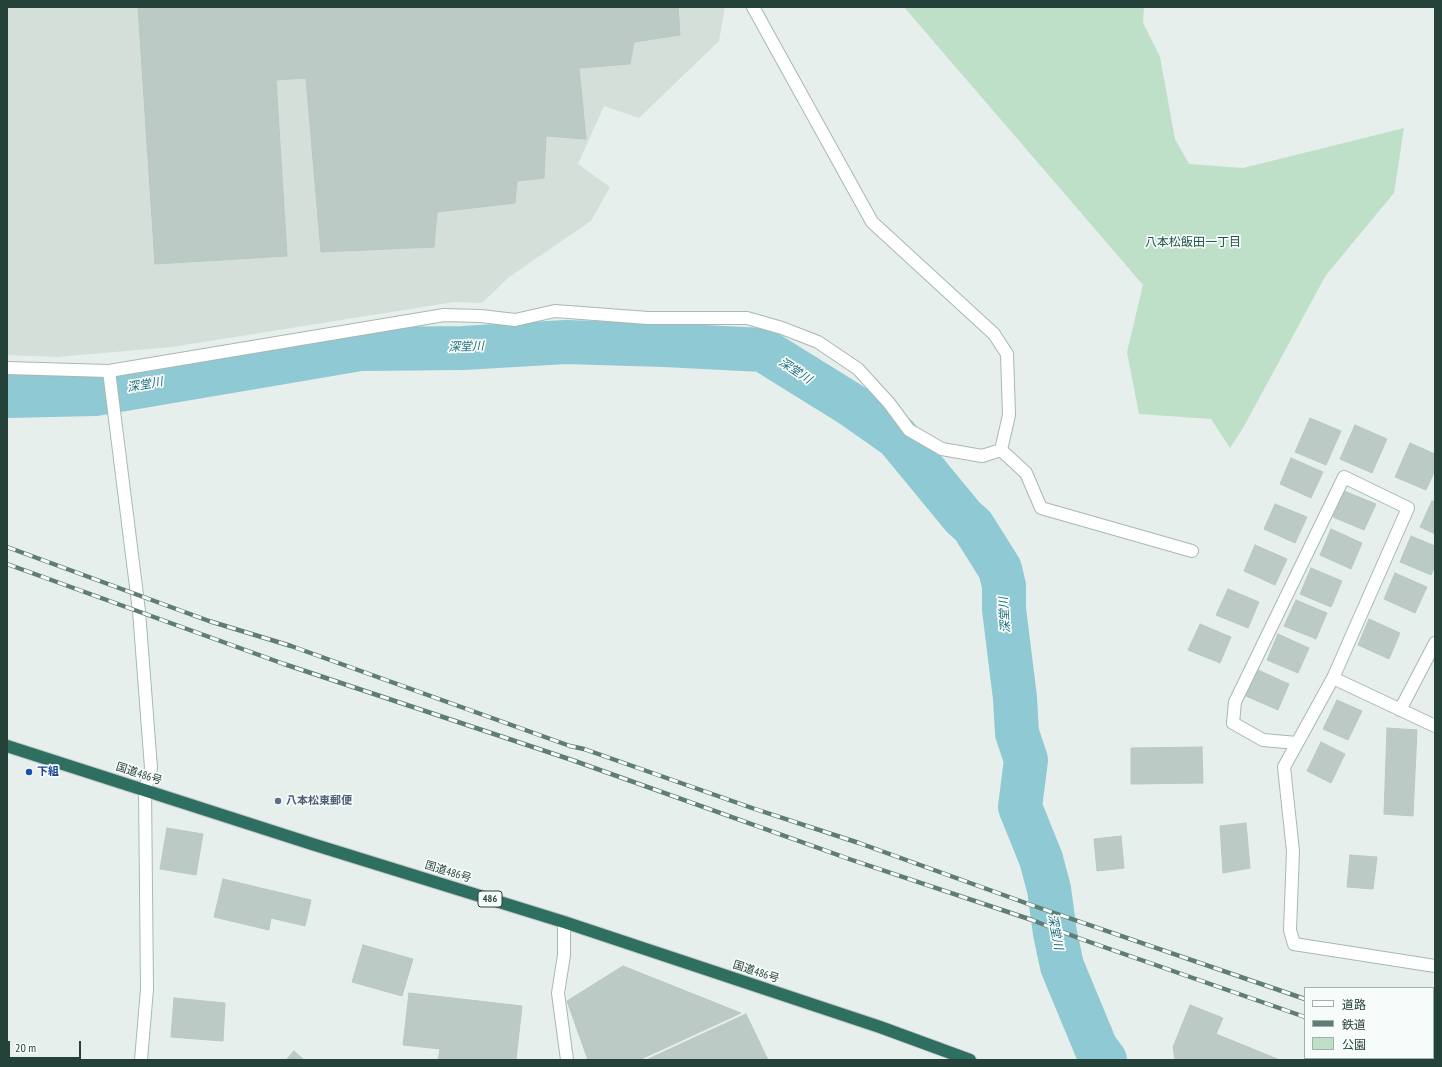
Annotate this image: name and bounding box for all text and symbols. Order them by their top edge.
district label: 八本松飯田一丁目 [1145,236,1241,250]
water label: 深堂川 [448,339,484,355]
water label: 深堂川 [776,355,814,387]
water label: 深堂川 [126,375,164,395]
water label: 深堂川 [997,597,1013,633]
street label: 国道486号 [114,760,164,788]
place label: 下組 [37,765,59,779]
marker: 下組 [24,767,34,777]
place label: 八本松東郵便 [286,794,352,808]
marker: 八本松東郵便 [273,796,283,806]
street label: 国道486号 [423,859,473,885]
road number: 486 [478,891,502,907]
water label: 深堂川 [1044,913,1066,951]
street label: 国道486号 [731,958,781,986]
legend [1304,987,1434,1059]
text: 道路 [1342,997,1366,1012]
text: 鉄道 [1342,1017,1366,1032]
scale bar [10,1033,83,1059]
text: 公園 [1342,1037,1366,1052]
text: 20 m [15,1040,36,1055]

